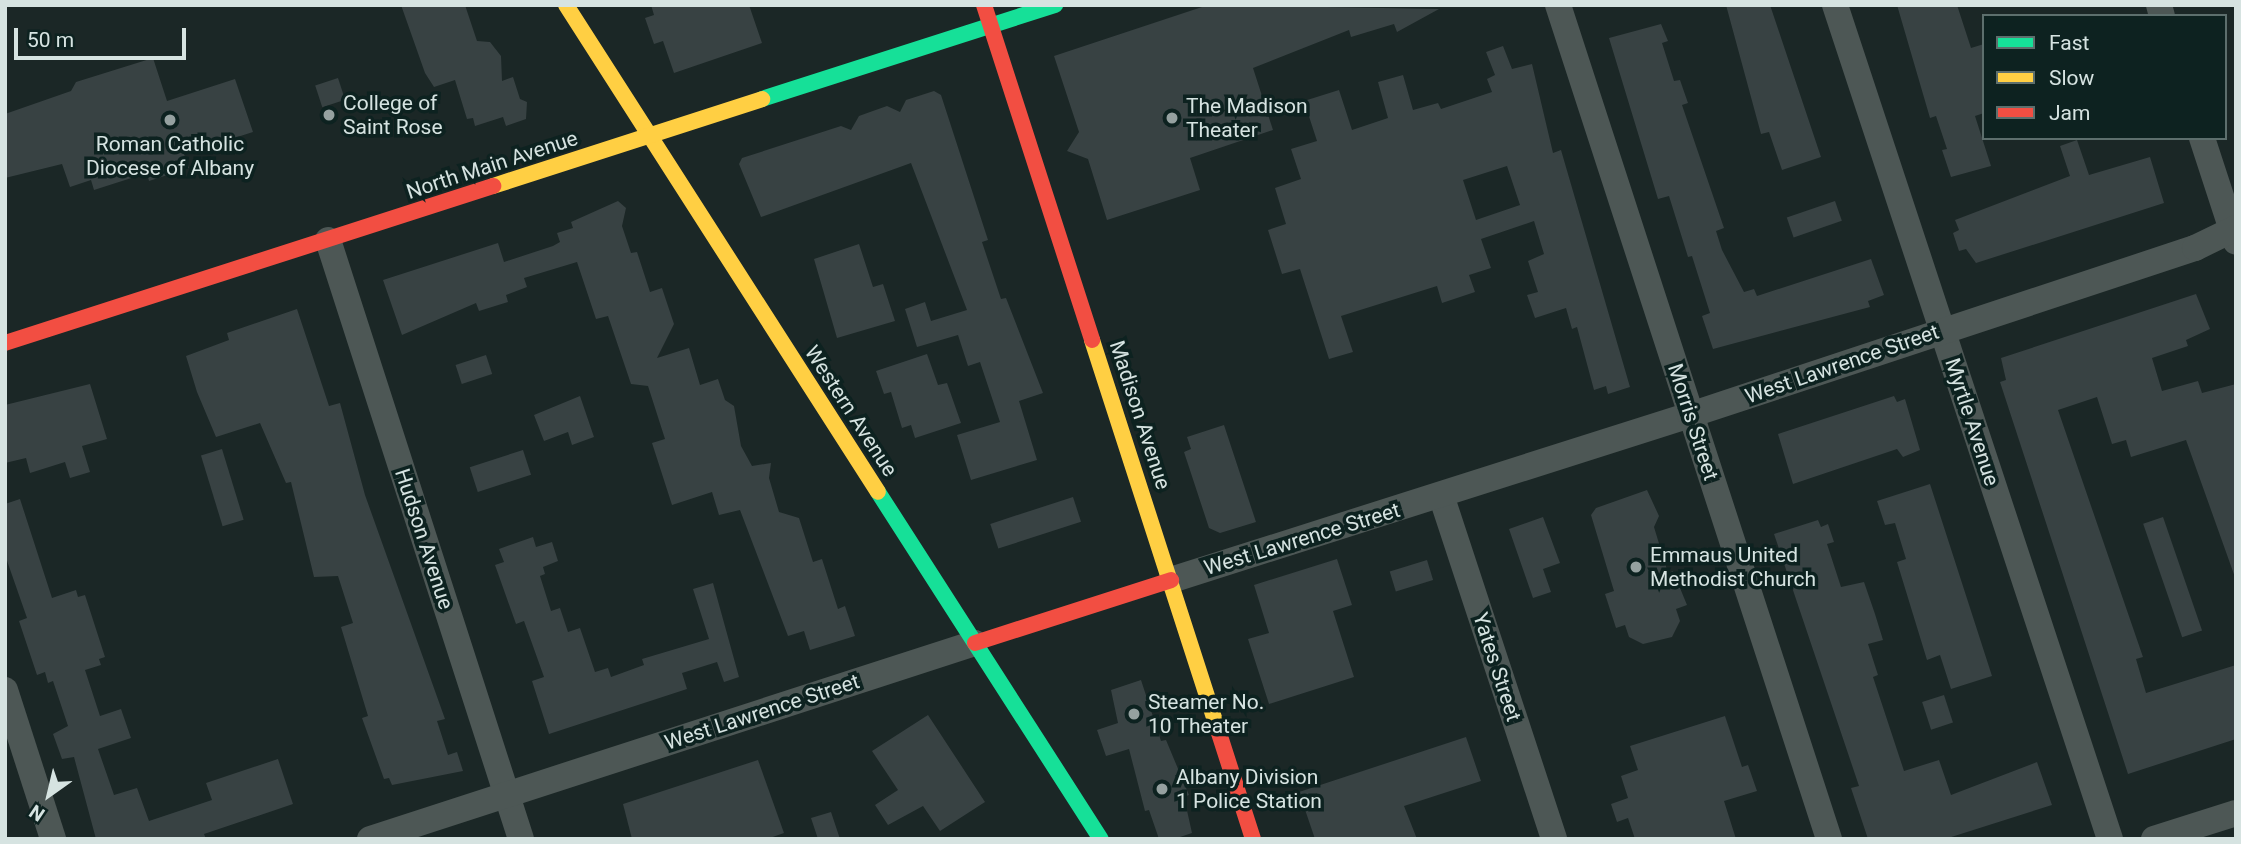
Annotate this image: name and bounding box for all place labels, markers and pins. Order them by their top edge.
place label: College of Saint Rose [343,90,443,140]
place label: The Madison Theater [1186,93,1308,143]
marker: College of Saint Rose [321,107,337,123]
marker: The Madison Theater [1164,110,1180,126]
marker: Roman Catholic Diocese of Albany [162,112,178,128]
place label: Roman Catholic Diocese of Albany [86,131,254,181]
place label: Emmaus United Methodist Church [1650,542,1816,592]
marker: Emmaus United Methodist Church [1628,559,1644,575]
place label: Steamer No. 10 Theater [1148,689,1264,739]
marker: Steamer No. 10 Theater [1126,706,1142,722]
place label: Albany Division 1 Police Station [1176,764,1322,814]
marker: Albany Division 1 Police Station [1154,781,1170,797]

